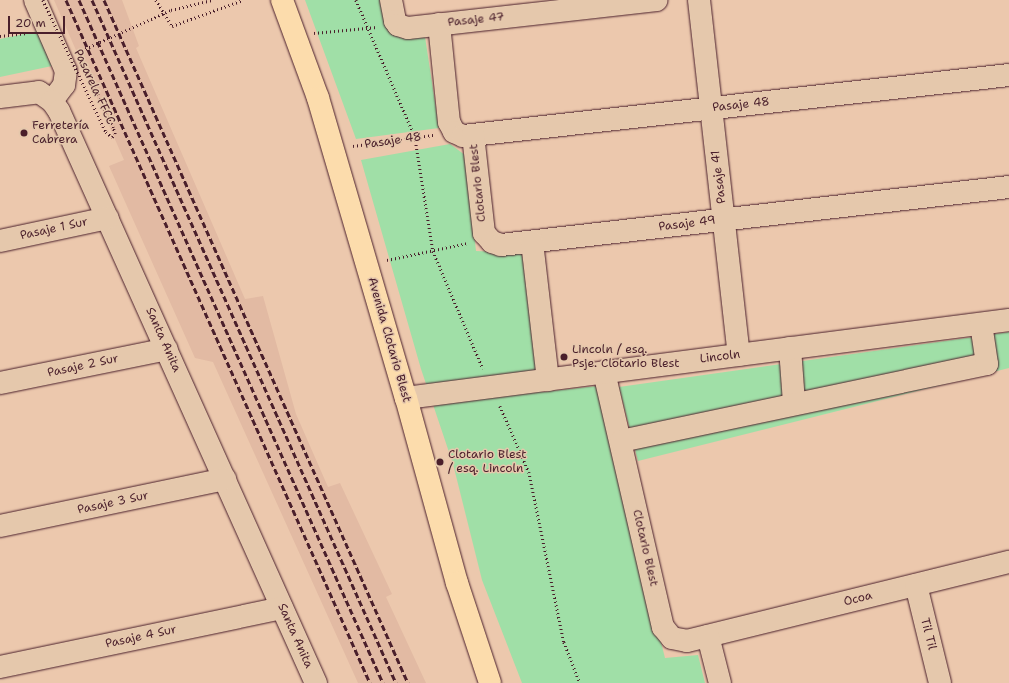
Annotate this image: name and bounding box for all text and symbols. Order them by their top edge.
scale bar [10,8,67,34]
street label: Pasaje 47 [447,10,505,30]
text: 20 m [15,15,46,31]
street label: Pasarela FFCC [70,47,118,127]
street label: Pasaje 48 [712,95,770,115]
place label: Ferretería Cabrera [32,119,89,147]
marker: Ferretería Cabrera [19,128,29,138]
street label: Pasaje 48 [364,130,422,152]
street label: Clotario Blest [467,143,489,223]
street label: Pasaje 41 [709,149,729,205]
street label: Pasaje 49 [658,213,716,235]
street label: Pasaje 1 Sur [19,215,89,243]
street label: Avenida Clotario Blest [364,276,414,404]
street label: Santa Anita [142,305,184,375]
place label: Lincoln / esq. Psje. Clotario Blest [572,343,680,371]
street label: Lincoln [699,347,741,367]
street label: Pasaje 2 Sur [46,351,120,381]
marker: Lincoln / esq. Psje. Clotario Blest [559,352,569,362]
place label: Clotario Blest / esq. Lincoln [448,448,526,476]
marker: Clotario Blest / esq. Lincoln [435,457,445,467]
street label: Pasaje 3 Sur [76,488,150,518]
street label: Clotario Blest [629,508,661,588]
street label: Ocoa [842,588,874,610]
street label: Santa Anita [274,601,316,671]
street label: Til Til [917,617,939,651]
street label: Pasaje 4 Sur [104,622,178,652]

